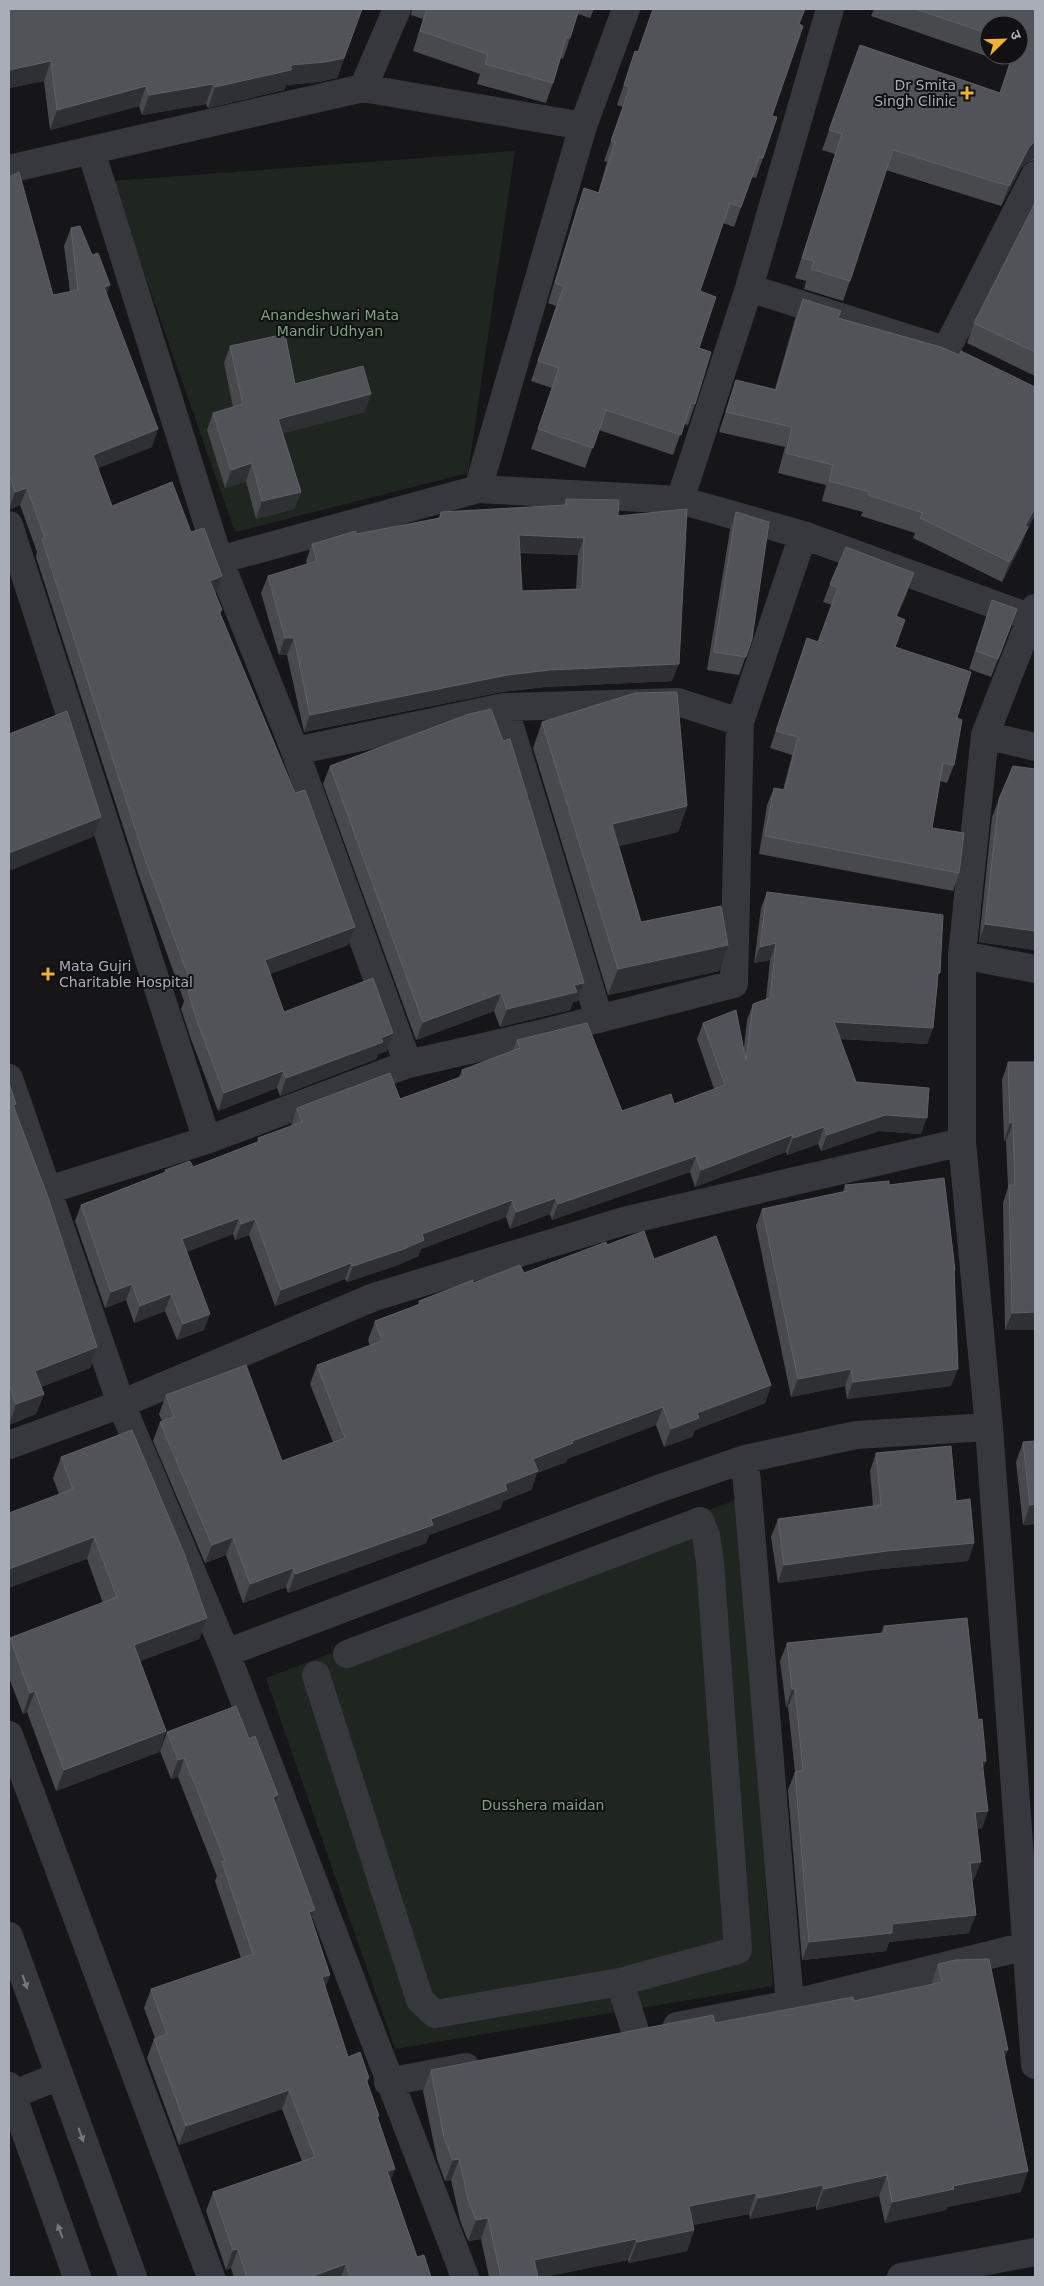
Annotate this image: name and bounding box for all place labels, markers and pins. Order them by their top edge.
place label: Dr Smita Singh Clinic [874,77,956,109]
marker: Dr Smita Singh Clinic [960,86,974,100]
place label: Mata Gujri Charitable Hospital [59,958,193,990]
marker: Mata Gujri Charitable Hospital [41,967,55,981]

